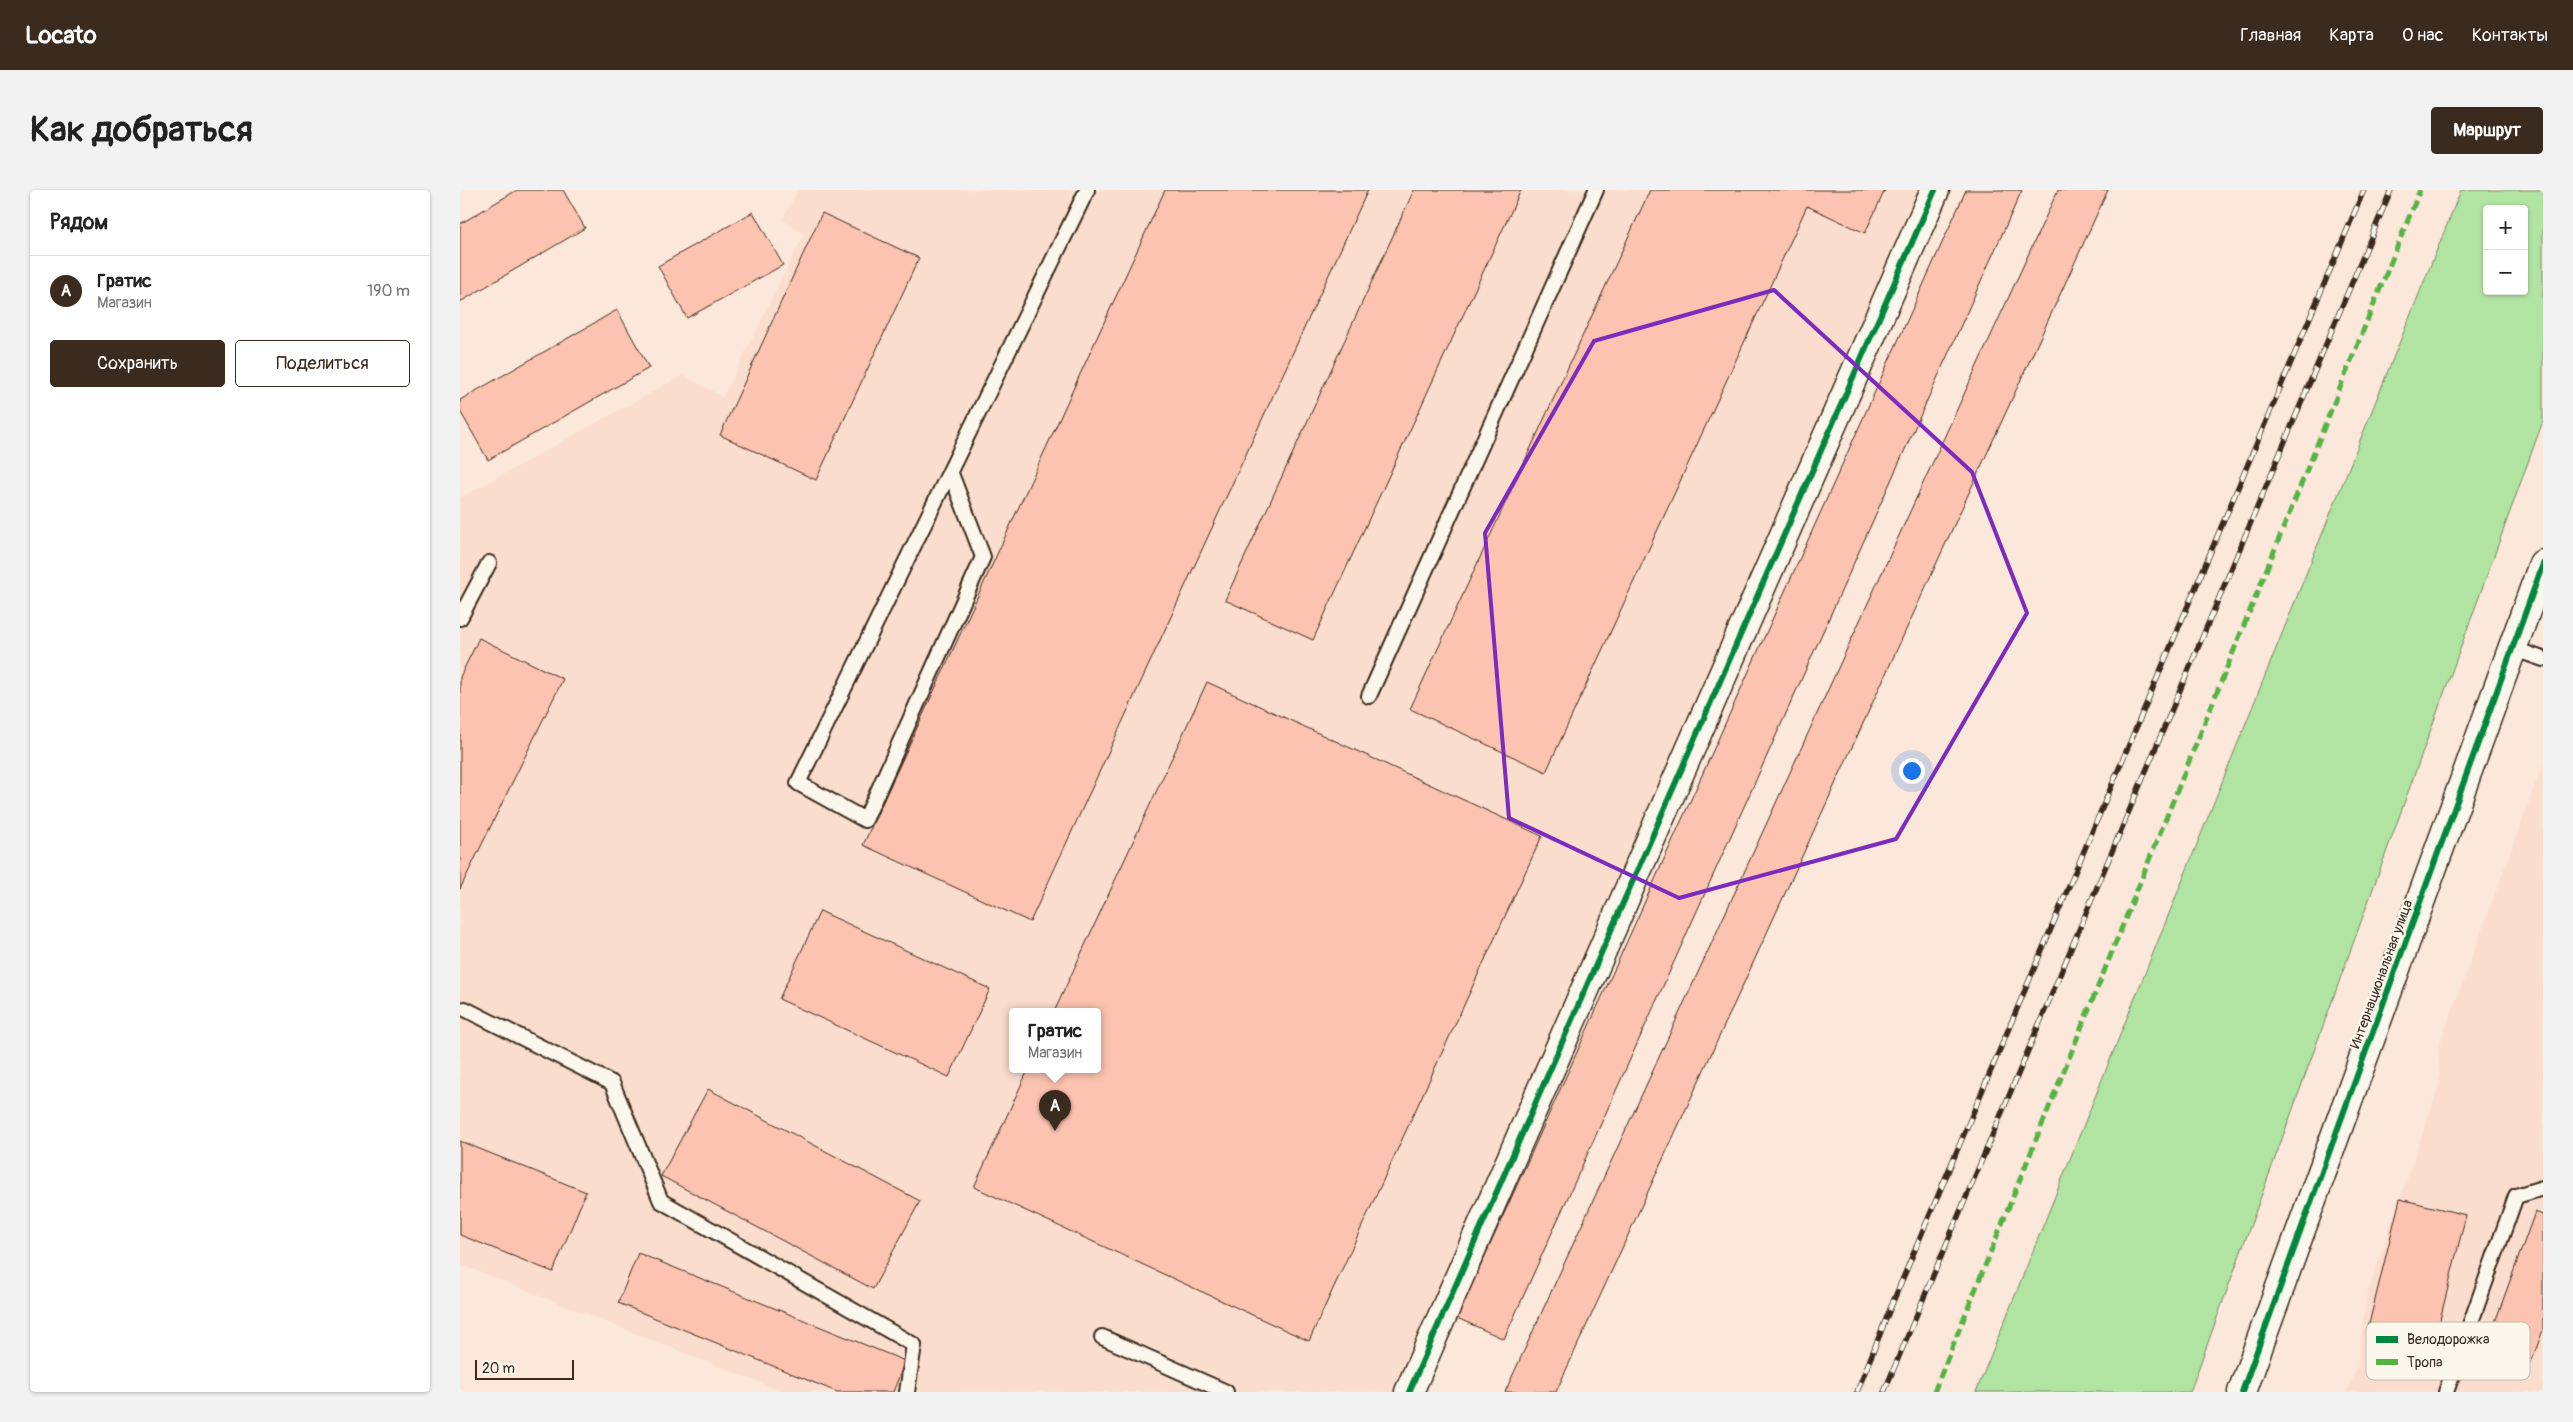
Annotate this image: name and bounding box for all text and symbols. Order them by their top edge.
text: Locato [25,21,97,50]
text: Главная [2240,24,2301,47]
text: Карта [2329,24,2374,47]
text: О нас [2402,24,2444,47]
text: Контакты [2472,24,2548,47]
button: Маршрут [2431,107,2543,154]
text: Как добраться [30,108,253,152]
map controls [2483,205,2528,295]
button: + [2483,205,2528,250]
text: Рядом [50,209,108,236]
button: − [2483,250,2528,295]
text: Гратис [97,269,152,293]
text: A [61,281,71,301]
text: 190 m [367,281,410,301]
text: Магазин [97,293,152,313]
button: Сохранить [50,340,225,387]
button: Поделиться [235,340,410,387]
your location [1899,758,1925,784]
street label: Интернациональная улица [2347,897,2416,1051]
popup [1009,1008,1101,1073]
text: Гратис [1028,1019,1082,1043]
text: Магазин [1028,1043,1082,1063]
pin: A [1039,1090,1071,1131]
legend [2366,1322,2530,1380]
text: Велодорожка [2407,1331,2489,1348]
text: Тропа [2407,1354,2443,1371]
scale bar [475,1357,574,1380]
text: 20 m [482,1360,515,1377]

